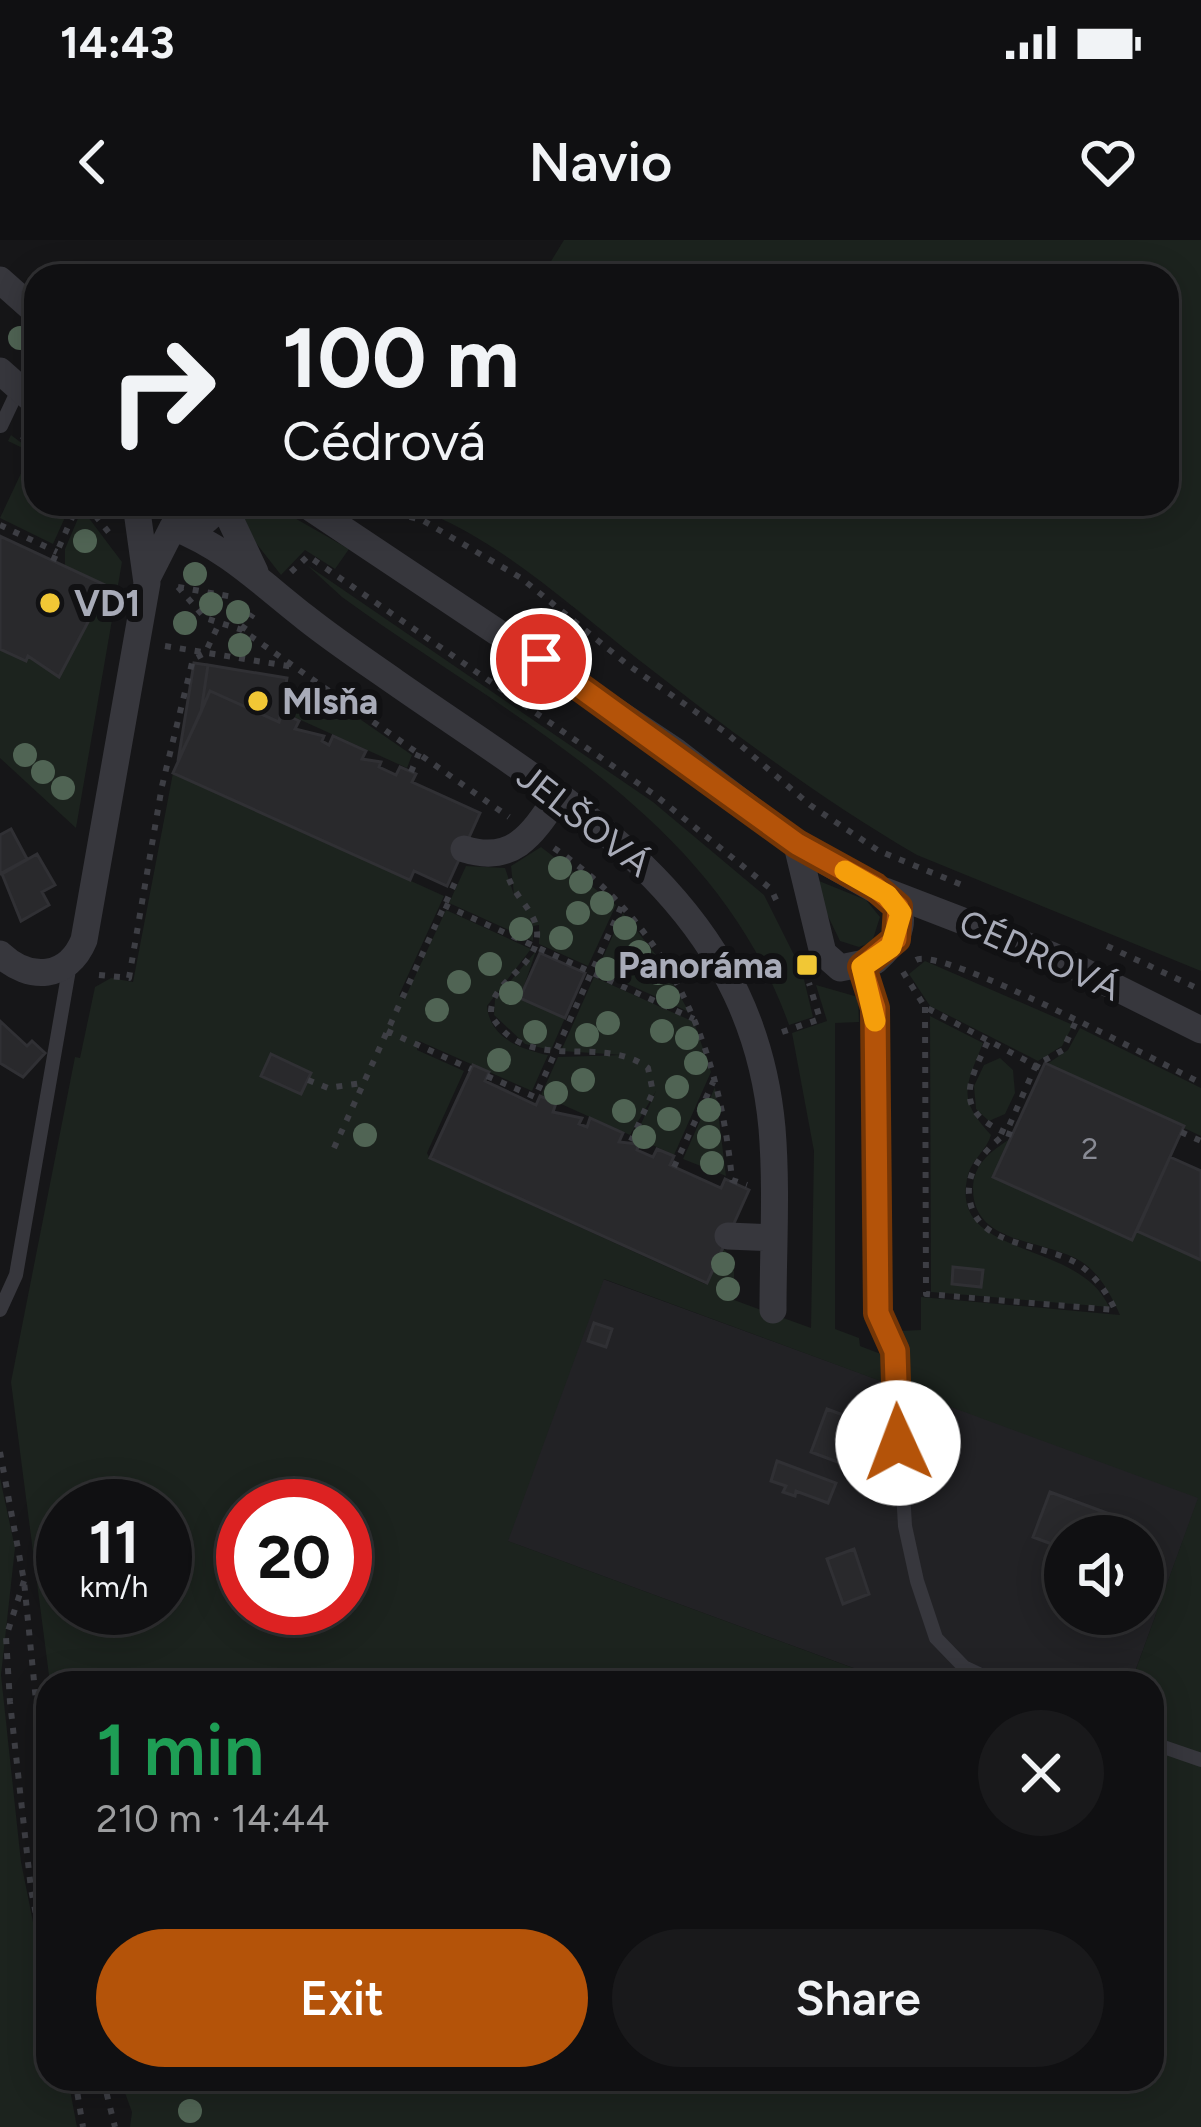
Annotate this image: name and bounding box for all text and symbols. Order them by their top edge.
text: 14:43 [60,15,175,69]
icon: back [60,129,126,195]
icon: heart [1075,129,1141,195]
text: Navio [529,130,672,195]
text: 100 m [282,307,520,408]
icon: right [84,312,240,468]
text: Cédrová [282,409,486,474]
place label: VD1 [74,582,140,625]
marker: VD1 [37,590,63,616]
pin [490,608,592,710]
icon: arrive [508,626,574,692]
place label: Mlsňa [282,680,378,723]
marker: Mlsňa [245,688,271,714]
street label: JELŠOVÁ [509,755,660,886]
street label: CÉDROVÁ [953,900,1128,1010]
place label: Panoráma [618,944,783,987]
marker: Panoráma [794,952,820,978]
house number: 2 [1082,1130,1098,1167]
position arrow [835,1380,961,1506]
speed limit sign: 20 [216,1479,372,1635]
text: 11 [89,1506,139,1578]
map controls [1044,1515,1164,1635]
button: sound [1044,1515,1164,1635]
text: km/h [80,1568,148,1605]
text: 1 min [96,1707,264,1793]
button: close [978,1710,1104,1836]
text: 210 m · 14:44 [96,1795,330,1842]
button: Exit [96,1929,588,2067]
button: Share [612,1929,1104,2067]

